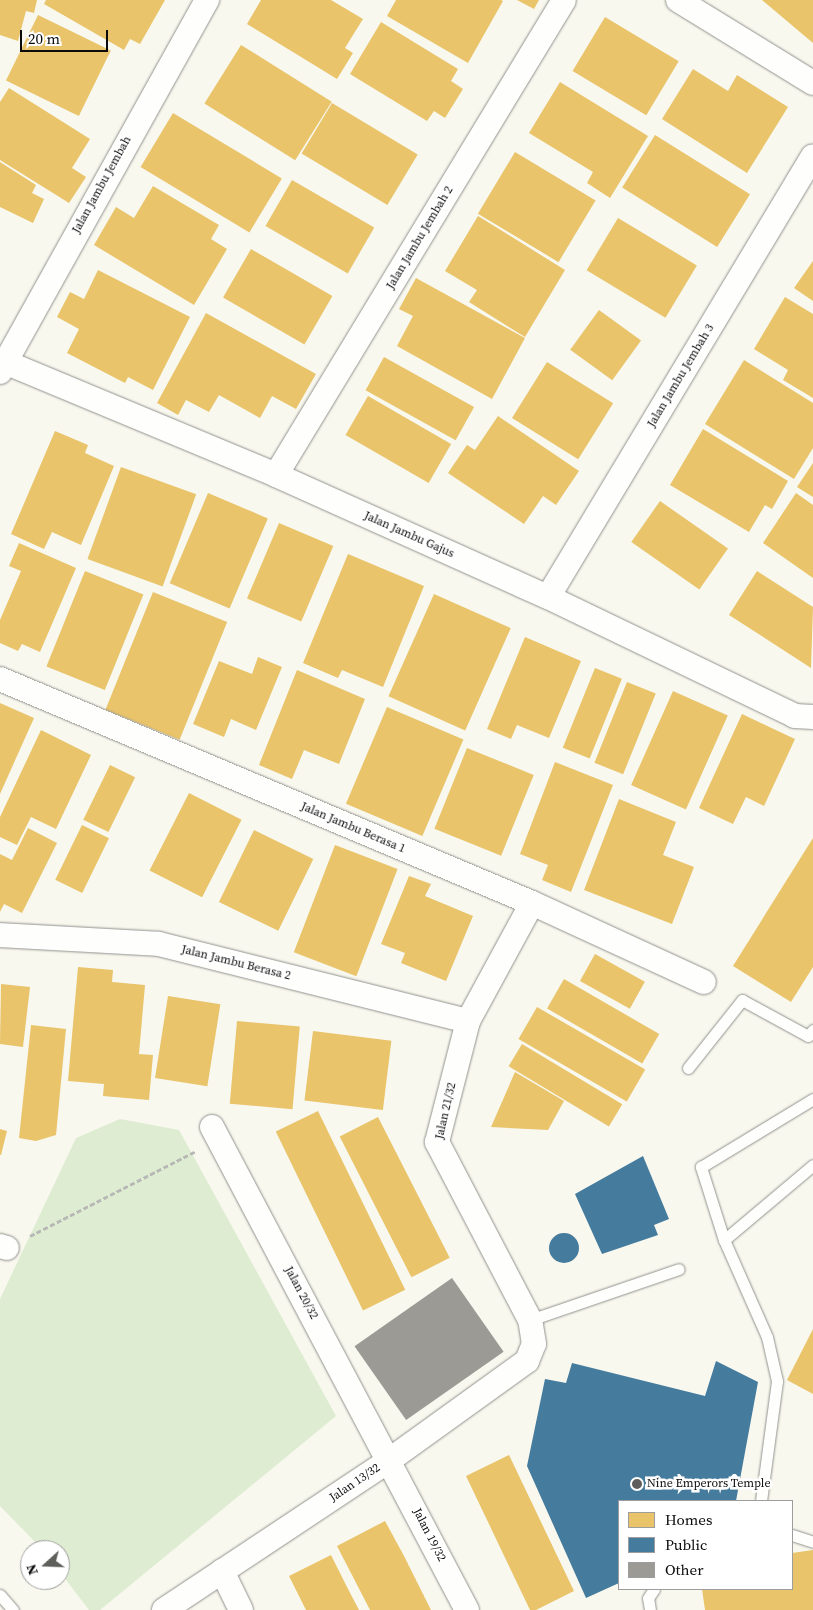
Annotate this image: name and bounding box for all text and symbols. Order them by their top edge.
scale bar [22,20,110,52]
text: 20 m [28,28,60,49]
street label: Jalan Jambu Jembah [69,134,135,236]
street label: Jalan Jambu Jembah 2 [384,184,456,292]
street label: Jalan Jambu Jembah 3 [645,322,717,430]
street label: Jalan Jambu Gajus [362,509,456,561]
street label: Jalan Jambu Berasa 1 [298,799,408,857]
street label: Jalan Jambu Berasa 2 [180,942,292,984]
street label: Jalan 21/32 [432,1081,460,1141]
street label: Jalan 20/32 [281,1264,321,1322]
street label: Jalan 13/32 [327,1461,383,1505]
place label: Nine Emperors Temple [647,1477,771,1491]
marker: Nine Emperors Temple [631,1478,643,1490]
legend [618,1500,793,1590]
street label: Jalan 19/32 [409,1506,449,1564]
text: Homes [665,1509,712,1530]
text: Public [665,1534,707,1555]
north arrow [20,1540,70,1590]
text: Other [665,1559,704,1580]
text: N [21,1562,43,1578]

